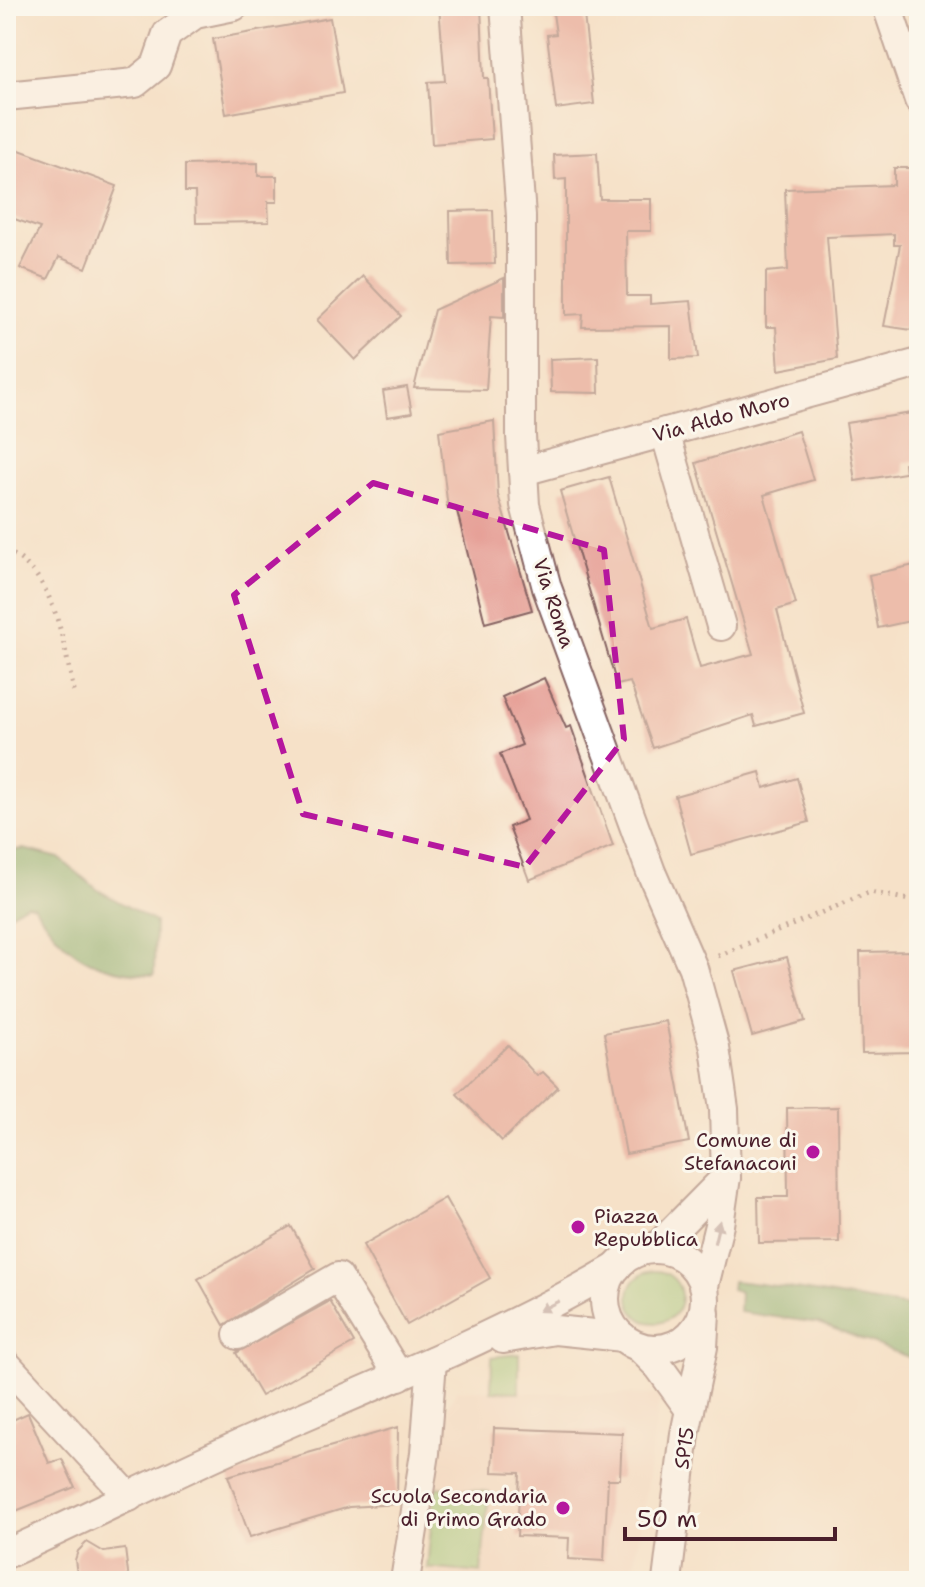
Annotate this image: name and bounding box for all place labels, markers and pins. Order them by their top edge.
place label: Comune di Stefanaconi [684,1127,797,1176]
marker: Comune di Stefanaconi [804,1143,822,1161]
place label: Piazza Repubblica [594,1203,699,1252]
marker: Piazza Repubblica [569,1218,587,1236]
place label: Scuola Secondaria di Primo Grado [371,1483,548,1532]
marker: Scuola Secondaria di Primo Grado [554,1499,572,1517]

